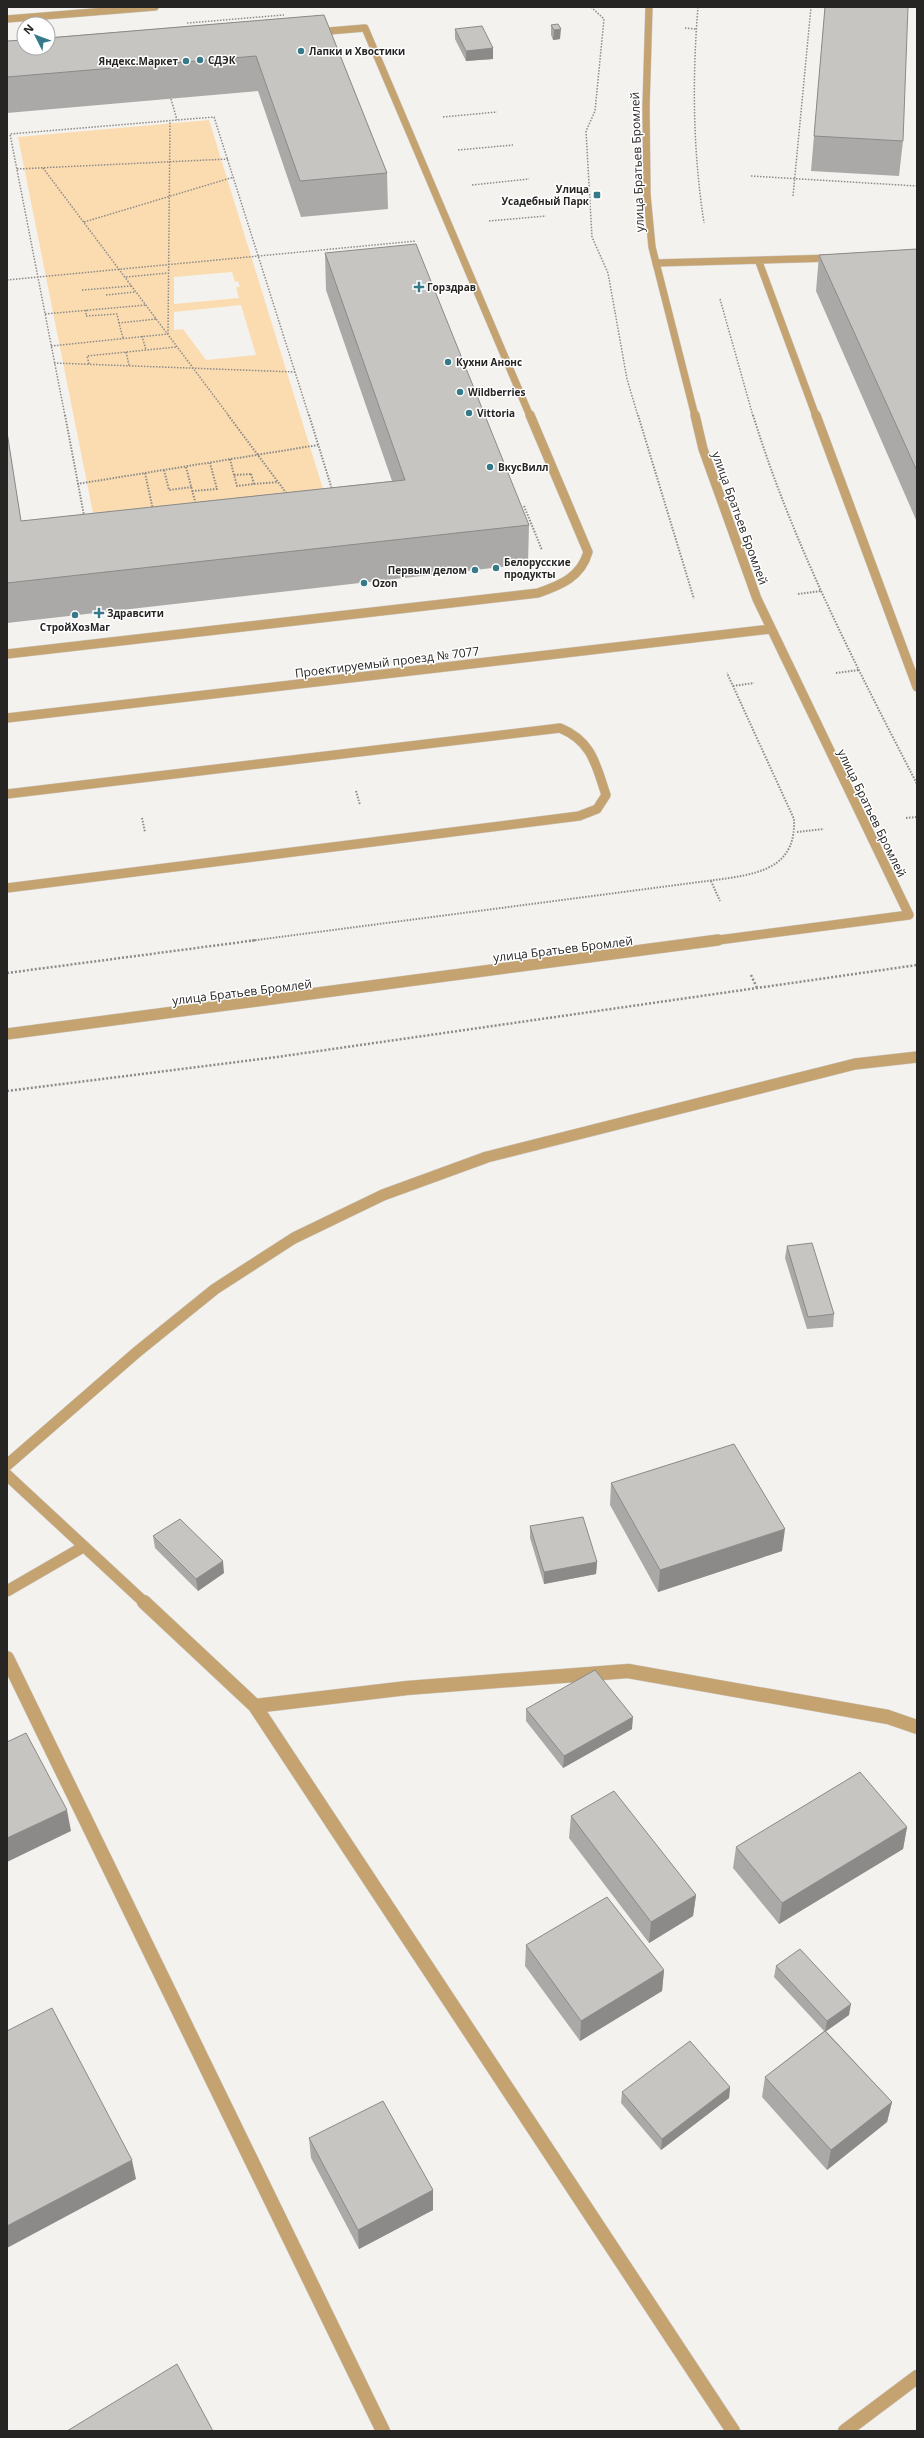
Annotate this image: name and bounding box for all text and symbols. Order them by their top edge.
north arrow [16,16,56,56]
text: N [20,21,37,37]
place label: Лапки и Хвостики [309,44,405,58]
marker: Лапки и Хвостики [296,46,306,56]
place label: СДЭК [208,53,236,67]
place label: Яндекс.Маркет [98,54,178,68]
marker: СДЭК [195,55,205,65]
marker: Яндекс.Маркет [181,56,191,66]
street label: улица Братьев Бромлей [626,91,648,233]
place label: Улица Усадебный Парк [501,182,590,208]
marker: Улица Усадебный Парк [592,190,602,200]
place label: Горздрав [427,280,476,294]
marker: Горздрав [414,282,424,292]
place label: Кухни Анонс [456,355,522,369]
marker: Кухни Анонс [443,357,453,367]
place label: Wildberries [468,385,525,399]
marker: Wildberries [455,387,465,397]
place label: Vittoria [477,406,515,420]
marker: Vittoria [464,408,474,418]
street label: улица Братьев Бромлей [708,449,772,587]
place label: ВкусВилл [498,460,549,474]
marker: ВкусВилл [485,462,495,472]
place label: Белорусские продукты [504,555,571,581]
place label: Первым делом [388,563,467,577]
marker: Белорусские продукты [491,563,501,573]
marker: Первым делом [470,565,480,575]
place label: Ozon [372,576,398,590]
marker: Ozon [359,578,369,588]
place label: Здравсити [107,606,164,620]
marker: Здравсити [94,608,104,618]
marker: СтройХозМаг [70,610,80,620]
place label: СтройХозМаг [40,620,110,634]
street label: Проектируемый проезд № 7077 [294,642,480,682]
street label: улица Братьев Бромлей [834,746,910,880]
street label: улица Братьев Бромлей [492,932,634,966]
street label: улица Братьев Бромлей [171,975,313,1009]

